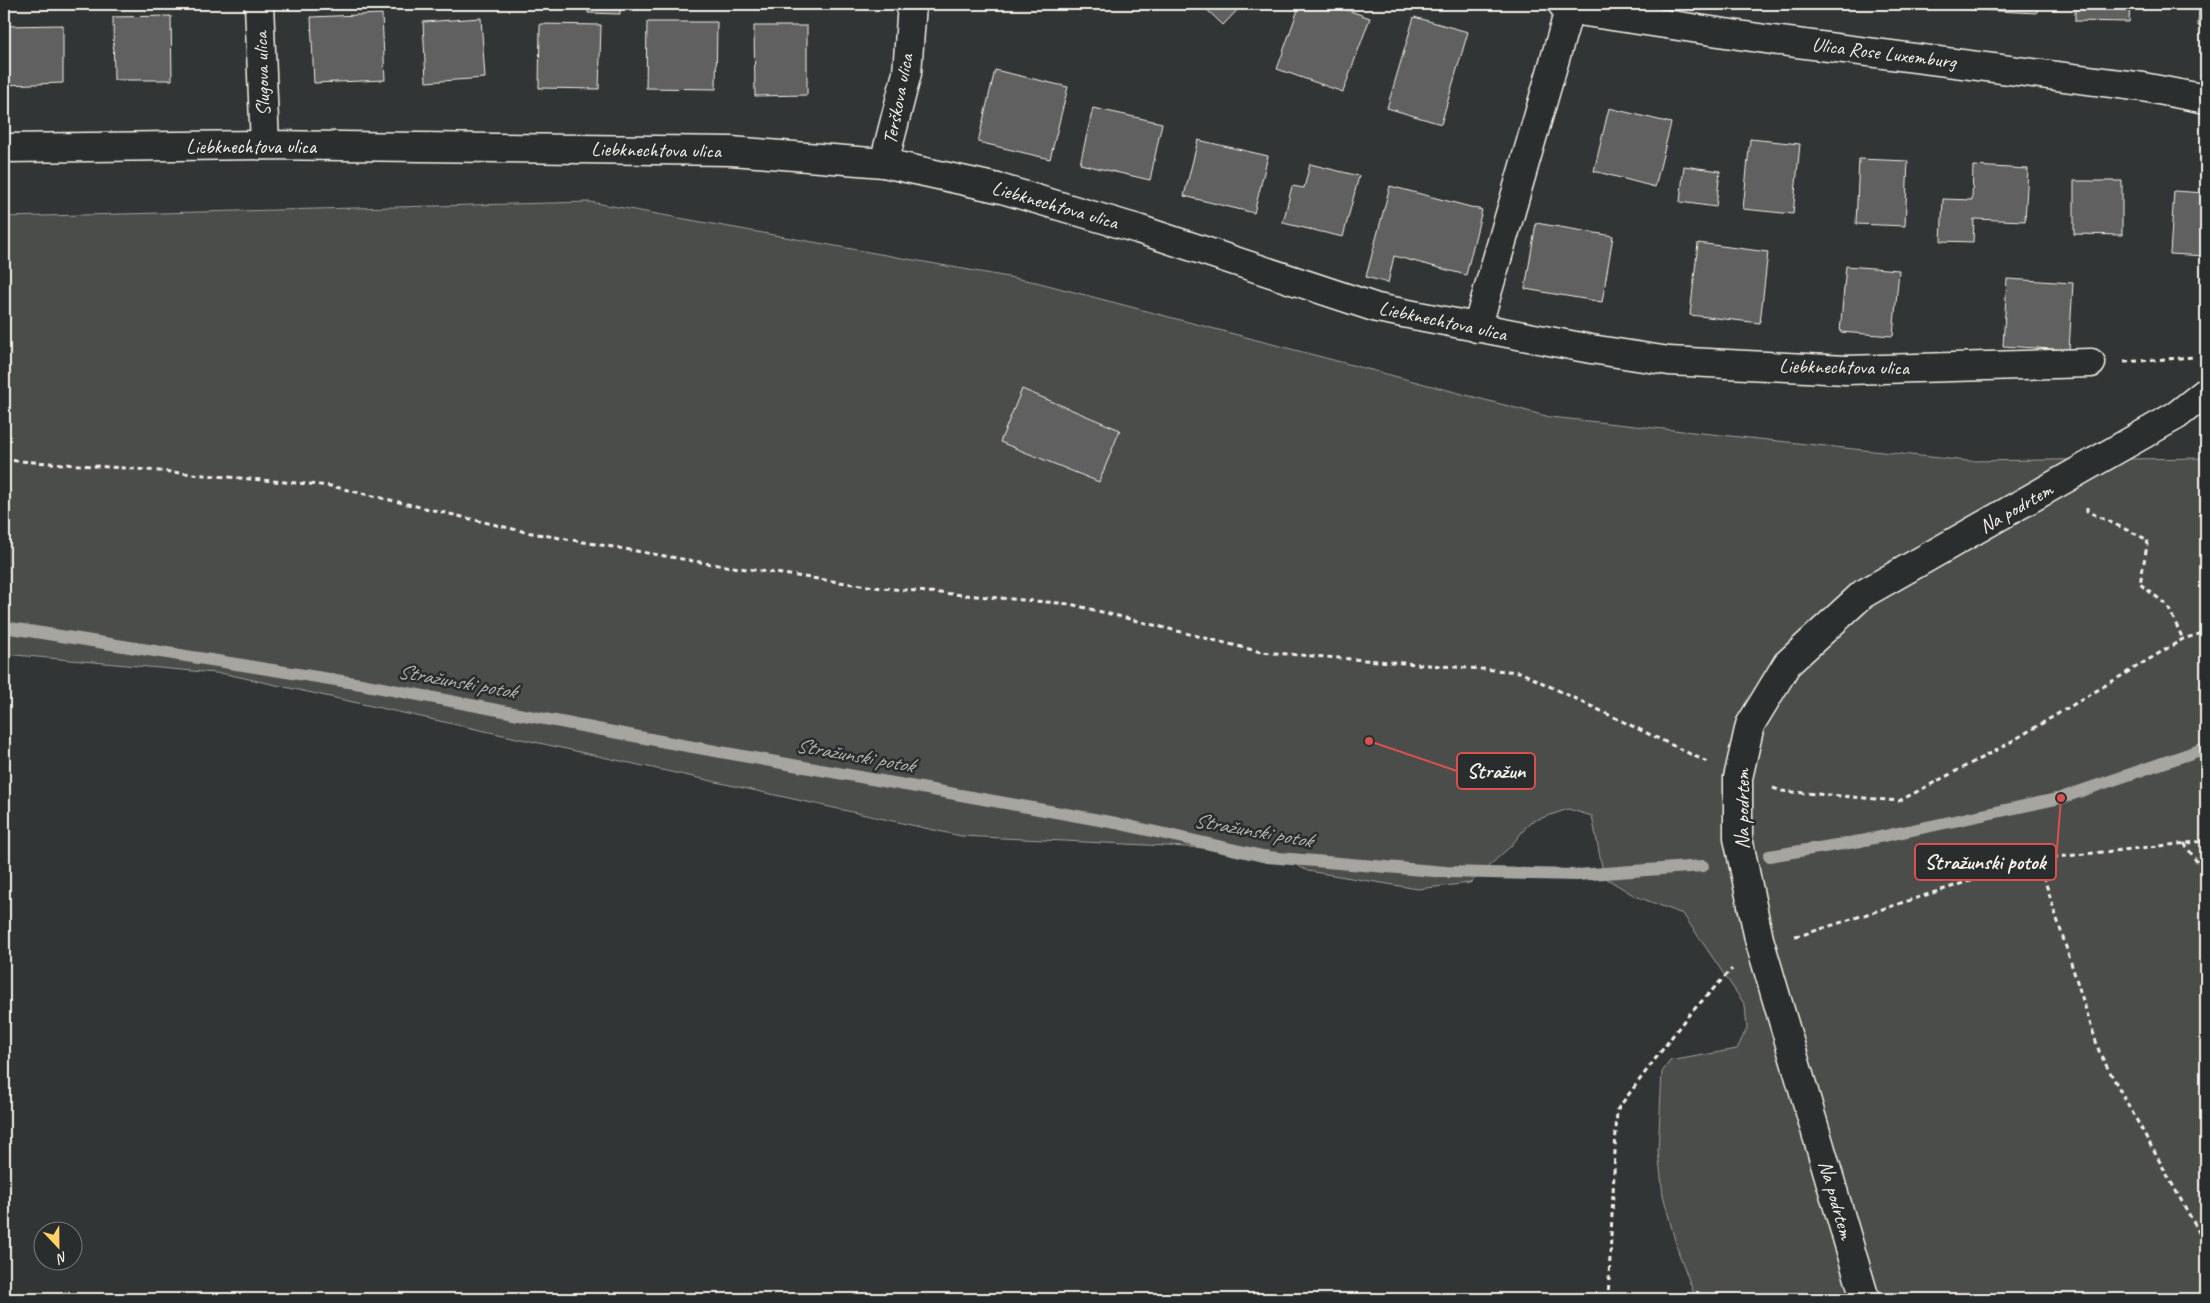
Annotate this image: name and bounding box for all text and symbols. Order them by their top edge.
street label: Slugova ulica [248,29,276,117]
street label: Ulica Rose Luxemburg [1811,32,1959,74]
street label: Terškova ulica [877,50,919,146]
street label: Liebknechtova ulica [186,134,318,159]
street label: Liebknechtova ulica [591,136,723,164]
street label: Liebknechtova ulica [989,175,1123,235]
street label: Liebknechtova ulica [1377,295,1511,347]
street label: Liebknechtova ulica [1779,353,1911,381]
street label: Na podrtem [1975,476,2059,539]
water label: Stražunski potok [396,658,522,705]
water label: Stražunski potok [794,732,920,779]
callout: Stražun [1457,753,1535,789]
text: Stražun [1467,758,1527,784]
street label: Na podrtem [1730,767,1755,849]
water label: Stražunski potok [1192,807,1318,854]
callout: Stražunski potok [1915,844,2056,880]
text: Stražunski potok [1924,849,2048,875]
street label: Na podrtem [1813,1158,1860,1244]
north arrow [32,1220,82,1270]
text: N [53,1248,70,1268]

